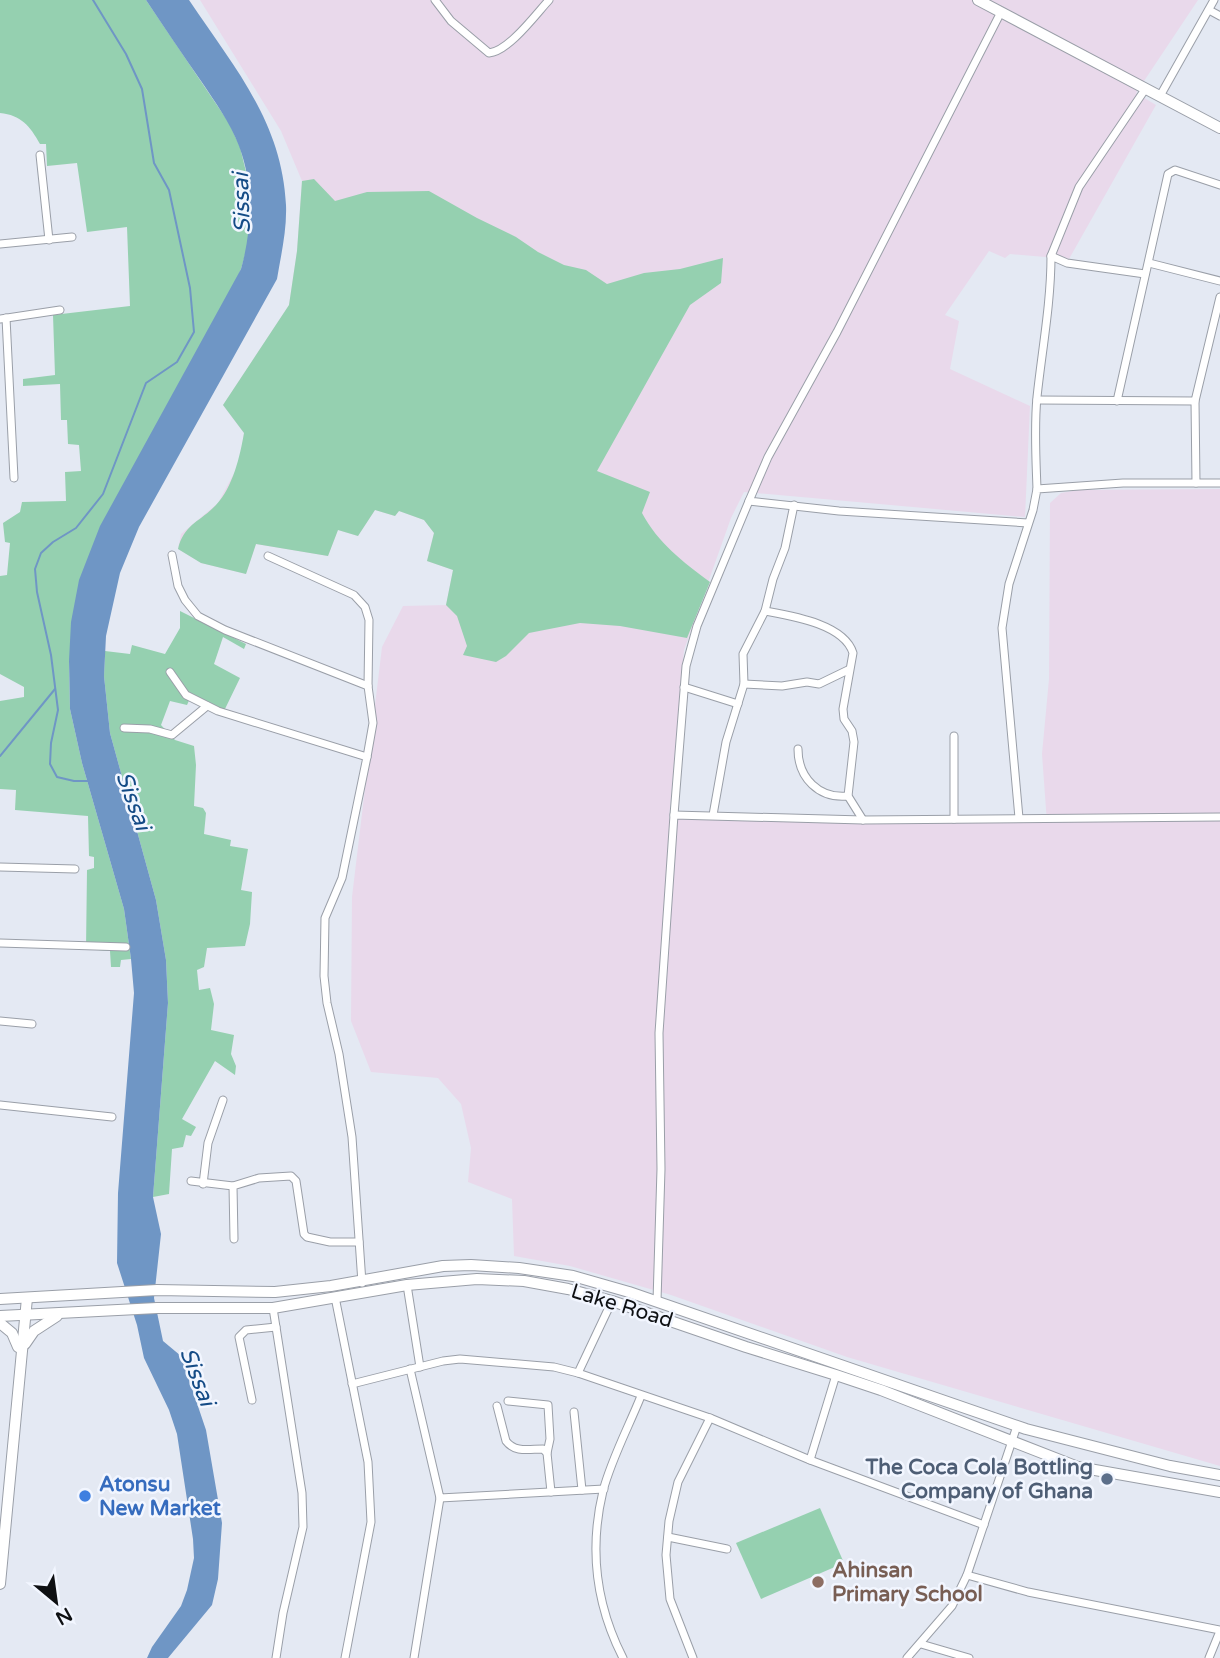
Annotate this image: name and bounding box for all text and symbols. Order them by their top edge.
water label: Sissai [227,169,257,234]
water label: Sissai [110,768,158,837]
street label: Lake Road [568,1279,676,1333]
water label: Sissai [173,1344,222,1413]
place label: The Coca Cola Bottling Company of Ghana [865,1455,1093,1504]
marker: The Coca Cola Bottling Company of Ghana [1099,1471,1115,1487]
place label: Atonsu New Market [99,1472,221,1521]
marker: Atonsu New Market [77,1488,93,1504]
place label: Ahinsan Primary School [832,1558,983,1607]
north arrow [21,1567,91,1637]
marker: Ahinsan Primary School [810,1574,826,1590]
text: N [52,1603,76,1629]

